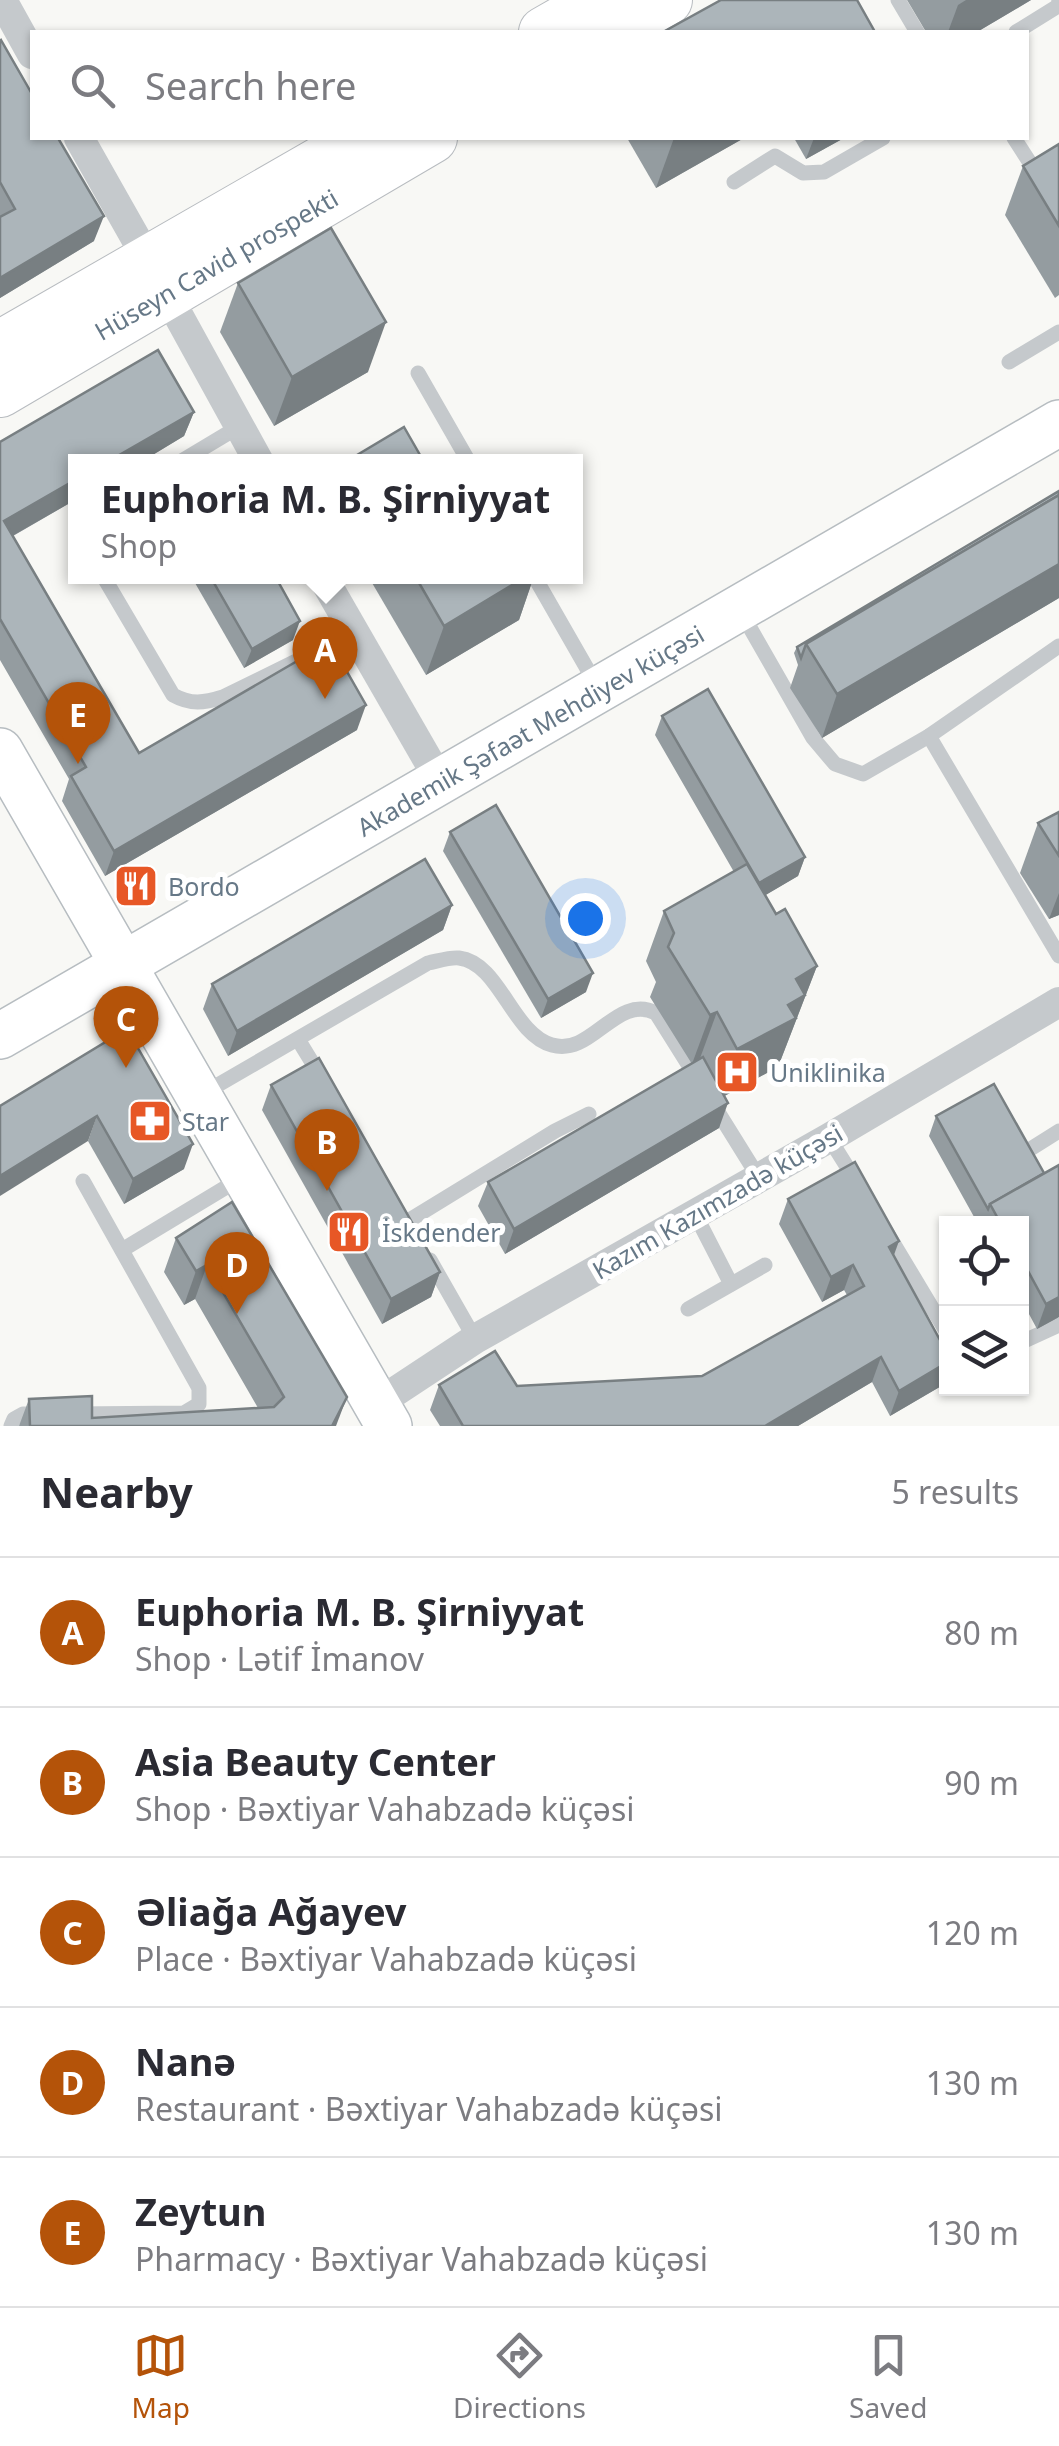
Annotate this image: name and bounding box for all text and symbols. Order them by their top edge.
search box [30,30,1029,140]
icon: search [65,58,120,113]
text: Search here [145,59,356,111]
street label: Hüseyn Cavid prospekti [88,180,344,348]
popup [68,454,583,584]
text: Euphoria M. B. Şirniyyat [101,472,550,524]
text: Shop [101,524,177,567]
pin: A [292,616,358,699]
street label: Akademik Şəfaət Mehdiyev küçəsi [350,616,710,844]
pin: E [46,682,110,764]
restaurant icon: Bordo [113,863,159,909]
place label: Bordo [168,869,240,903]
your location [560,893,611,944]
pin: C [94,986,158,1068]
hospital icon: Uniklinika [714,1049,760,1095]
place label: Uniklinika [770,1055,886,1089]
pharmacy icon: Star [127,1098,173,1144]
place label: Star [182,1104,229,1138]
pin: B [294,1108,360,1191]
street label: Kazım Kazımzadə küçəsi [586,1115,848,1287]
restaurant icon: İskdender [326,1209,372,1255]
place label: İskdender [382,1215,501,1249]
map controls [939,1216,1029,1396]
button: locate [939,1216,1029,1306]
pin: D [204,1232,270,1314]
button: layers [939,1306,1029,1396]
text: Nearby [40,1463,193,1520]
text: 5 results [892,1470,1019,1513]
text: Euphoria M. B. Şirniyyat [135,1585,584,1637]
text: A [61,1611,84,1654]
text: 80 m [944,1611,1019,1654]
text: Shop · Lətif İmanov [135,1637,424,1680]
text: Asia Beauty Center [135,1735,496,1787]
text: B [62,1761,83,1804]
text: 90 m [944,1761,1019,1804]
text: Shop · Bəxtiyar Vahabzadə küçəsi [135,1787,635,1830]
text: Əliağa Ağayev [135,1885,407,1937]
text: C [62,1911,83,1954]
text: 120 m [926,1911,1019,1954]
text: Place · Bəxtiyar Vahabzadə küçəsi [135,1937,637,1980]
text: Nanə [135,2035,236,2087]
text: D [61,2061,84,2104]
text: 130 m [926,2061,1019,2104]
text: Restaurant · Bəxtiyar Vahabzadə küçəsi [135,2087,723,2130]
text: Zeytun [135,2185,267,2237]
text: E [64,2211,81,2254]
text: 130 m [926,2211,1019,2254]
text: Pharmacy · Bəxtiyar Vahabzadə küçəsi [135,2237,708,2280]
tab: Map [132,2328,190,2426]
tab: Directions [453,2328,586,2426]
tab: Saved [849,2328,927,2426]

